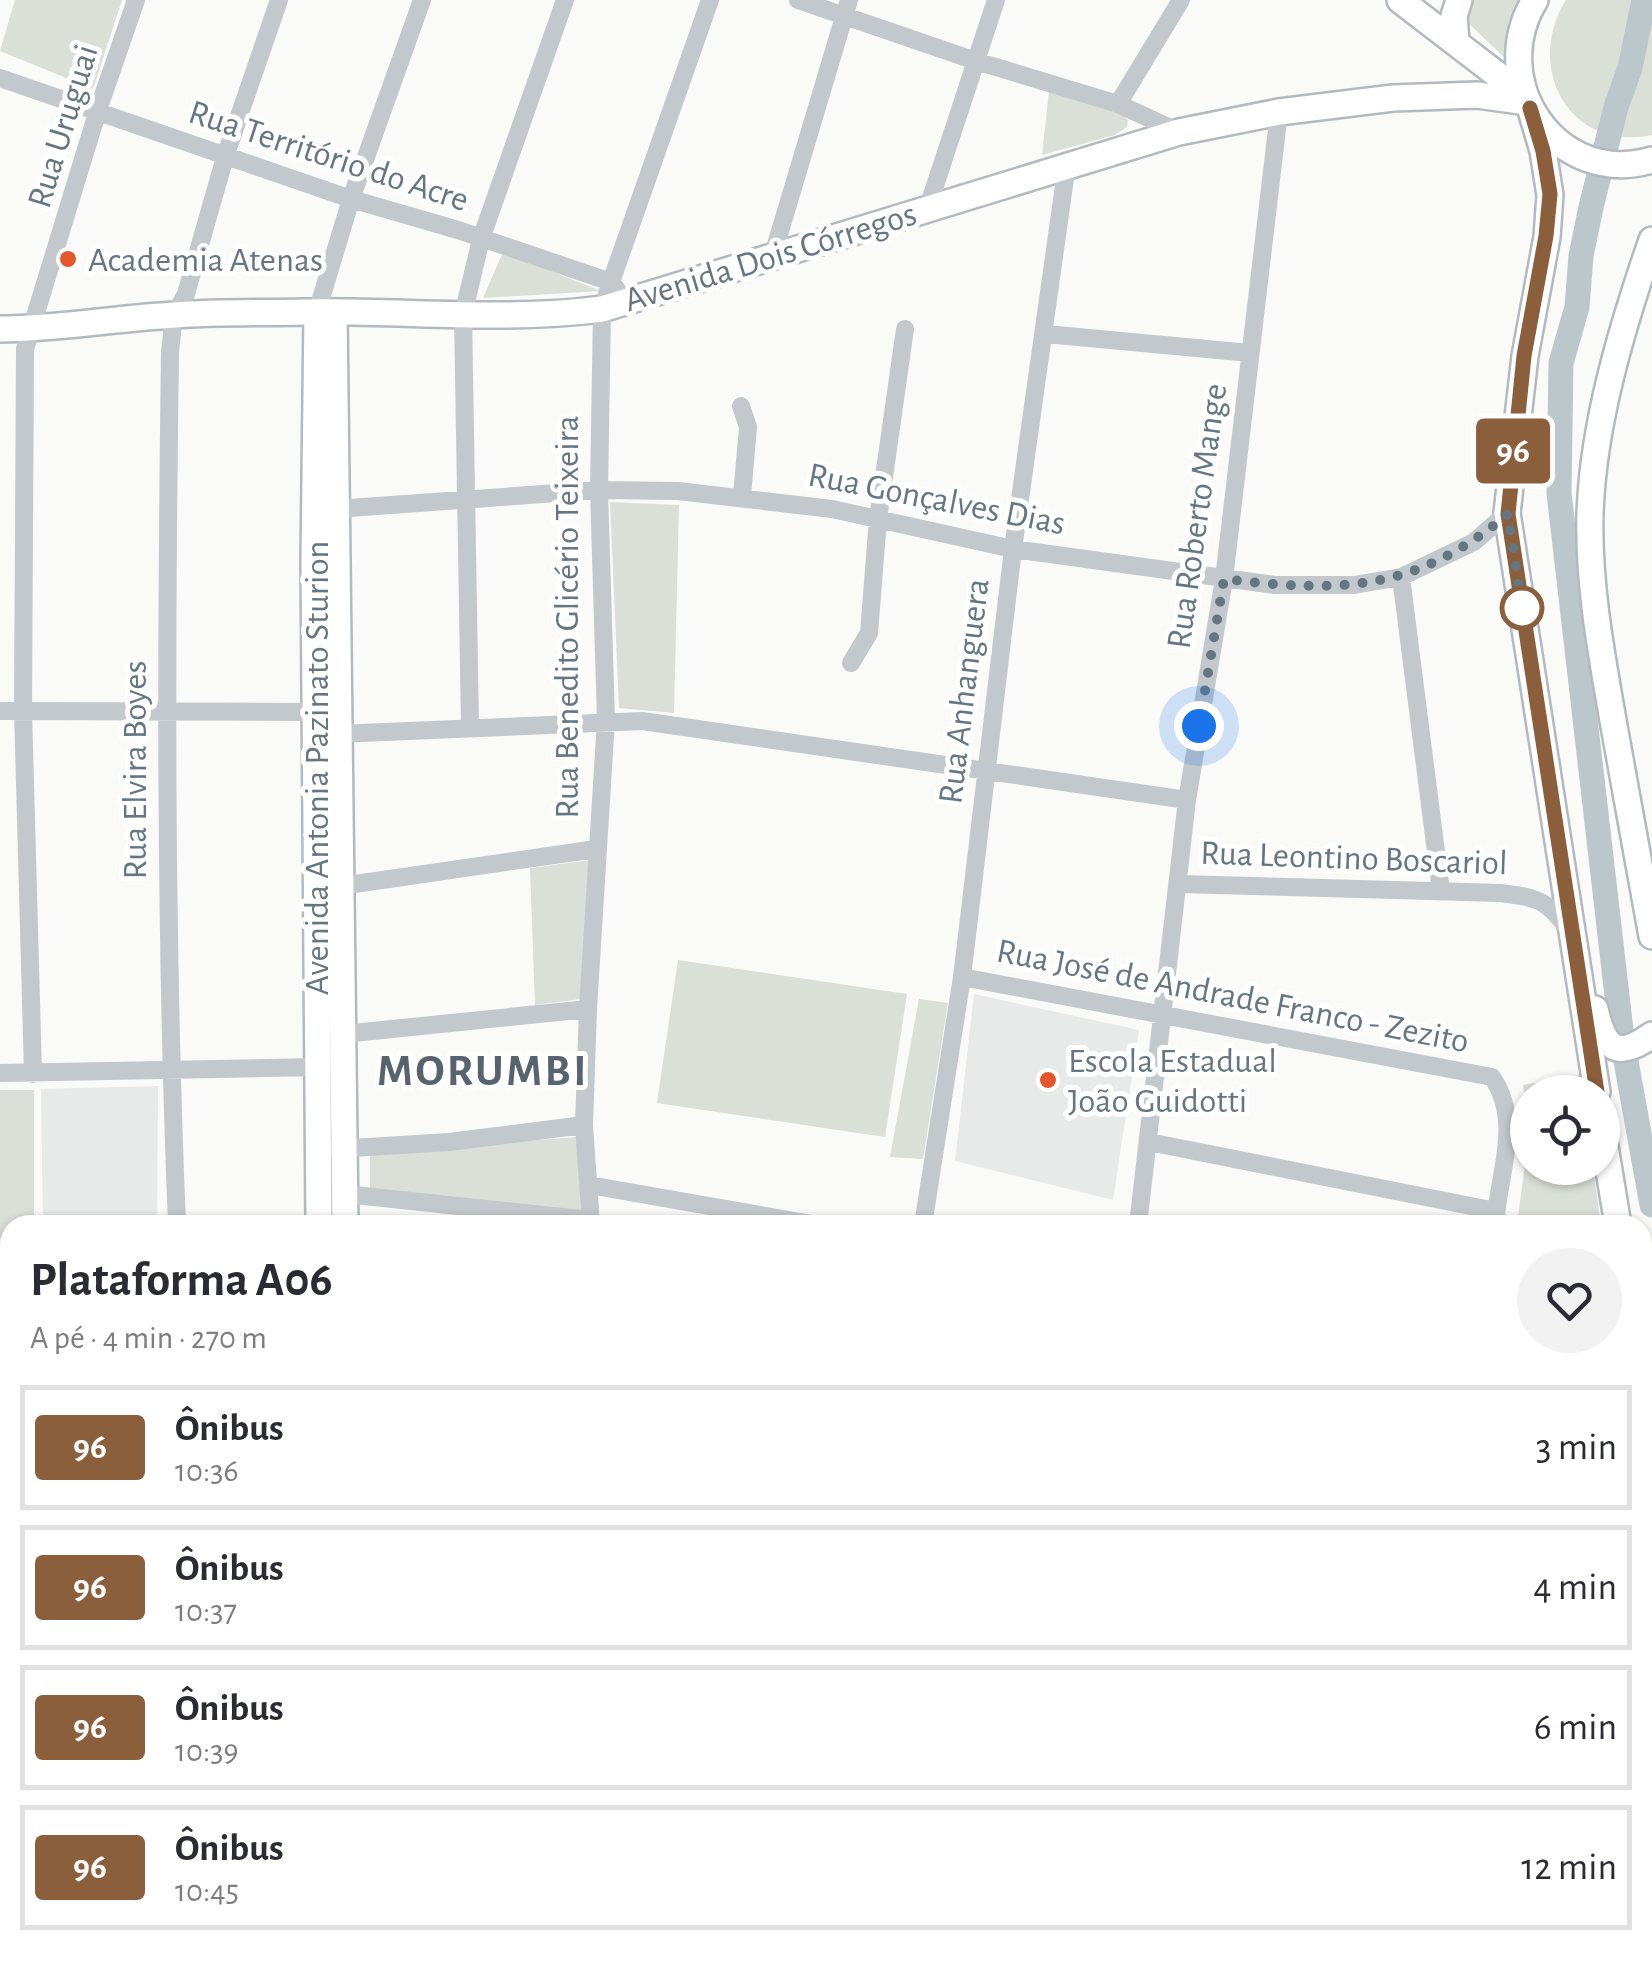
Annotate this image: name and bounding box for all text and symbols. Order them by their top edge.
street label: Rua Uruguai [22,41,105,212]
street label: Rua Território do Acre [184,95,473,218]
street label: Avenida Dois Córregos [620,196,921,319]
place label: Academia Atenas [88,243,323,278]
marker: Academia Atenas [57,248,79,270]
street label: Rua Roberto Mange [1162,381,1233,651]
street label: Rua Benedito Glicério Teixeira [550,415,585,819]
line badge: 96 [1468,418,1558,484]
text: 96 [1496,434,1530,469]
street label: Rua Gonçalves Dias [805,457,1068,542]
street label: Avenida Antonia Pazinato Sturion [300,541,335,995]
street label: Rua Anhanguera [933,577,996,806]
unlabelled marker [1501,587,1543,629]
street label: Rua Elvira Boyes [118,661,153,879]
your location [1174,701,1224,751]
street label: Rua Leontino Boscariol [1200,836,1508,881]
street label: Rua José de Andrade Franco - Zezito [994,933,1472,1059]
place label: Escola Estadual João Guidotti [1068,1044,1277,1119]
district label: MORUMBI [377,1049,589,1094]
marker: Escola Estadual João Guidotti [1037,1069,1059,1091]
map controls [1510,1075,1620,1185]
button: locate [1510,1075,1620,1185]
button: heart [1517,1248,1622,1353]
text: Plataforma A06 [30,1257,333,1305]
text: A pé · 4 min · 270 m [30,1322,267,1354]
text: Ônibus [175,1410,284,1448]
text: 3 min [1536,1429,1617,1467]
text: 96 [73,1430,107,1465]
text: 10:36 [175,1455,238,1487]
text: Ônibus [175,1550,284,1588]
text: 4 min [1533,1569,1617,1607]
text: 96 [73,1570,107,1605]
text: 10:37 [175,1595,237,1627]
text: Ônibus [175,1690,284,1728]
text: 6 min [1534,1709,1617,1747]
text: 96 [73,1710,107,1745]
text: 10:39 [175,1735,238,1767]
text: Ônibus [175,1830,284,1868]
text: 12 min [1521,1849,1617,1887]
text: 96 [73,1850,107,1885]
text: 10:45 [175,1875,239,1907]

